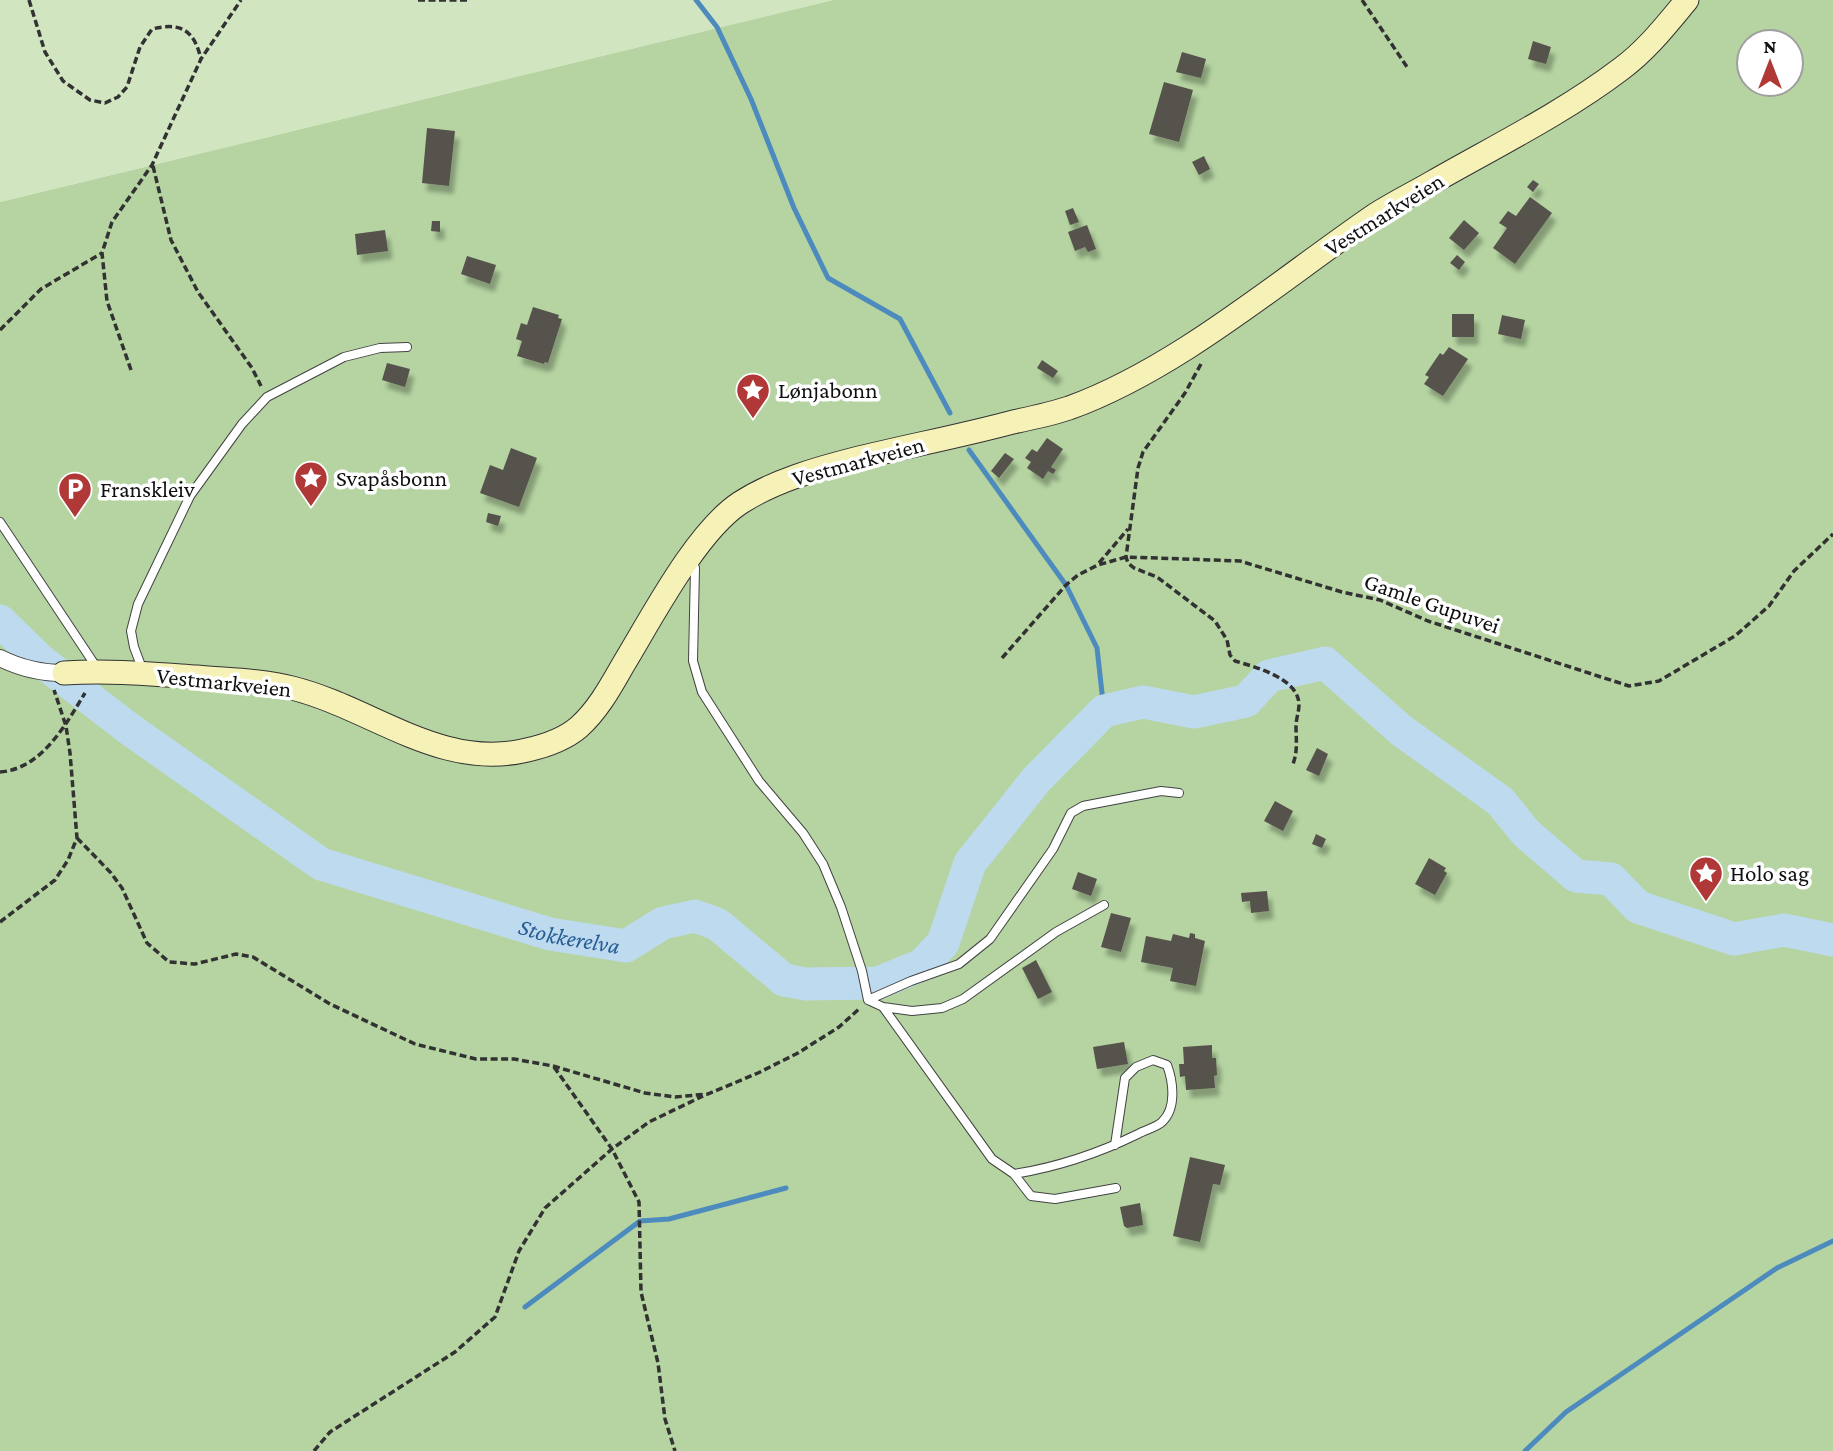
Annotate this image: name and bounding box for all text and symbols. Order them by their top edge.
north arrow [1735,28,1805,98]
text: N [1764,36,1777,57]
street label: Vestmarkveien [1320,167,1448,261]
place icon: Lønjabonn [734,371,772,420]
place label: Lønjabonn [778,377,878,403]
street label: Vestmarkveien [789,431,927,491]
place icon: Svapåsbonn [292,459,330,508]
place label: Svapåsbonn [336,465,447,491]
parking icon: Franskleiv [56,470,94,519]
place label: Franskleiv [100,476,195,502]
street label: Gamle Gupuvei [1361,568,1503,638]
street label: Vestmarkveien [155,662,293,702]
place icon: Holo sag [1687,854,1725,903]
place label: Holo sag [1730,860,1809,886]
water label: Stokkerelva [516,912,622,958]

